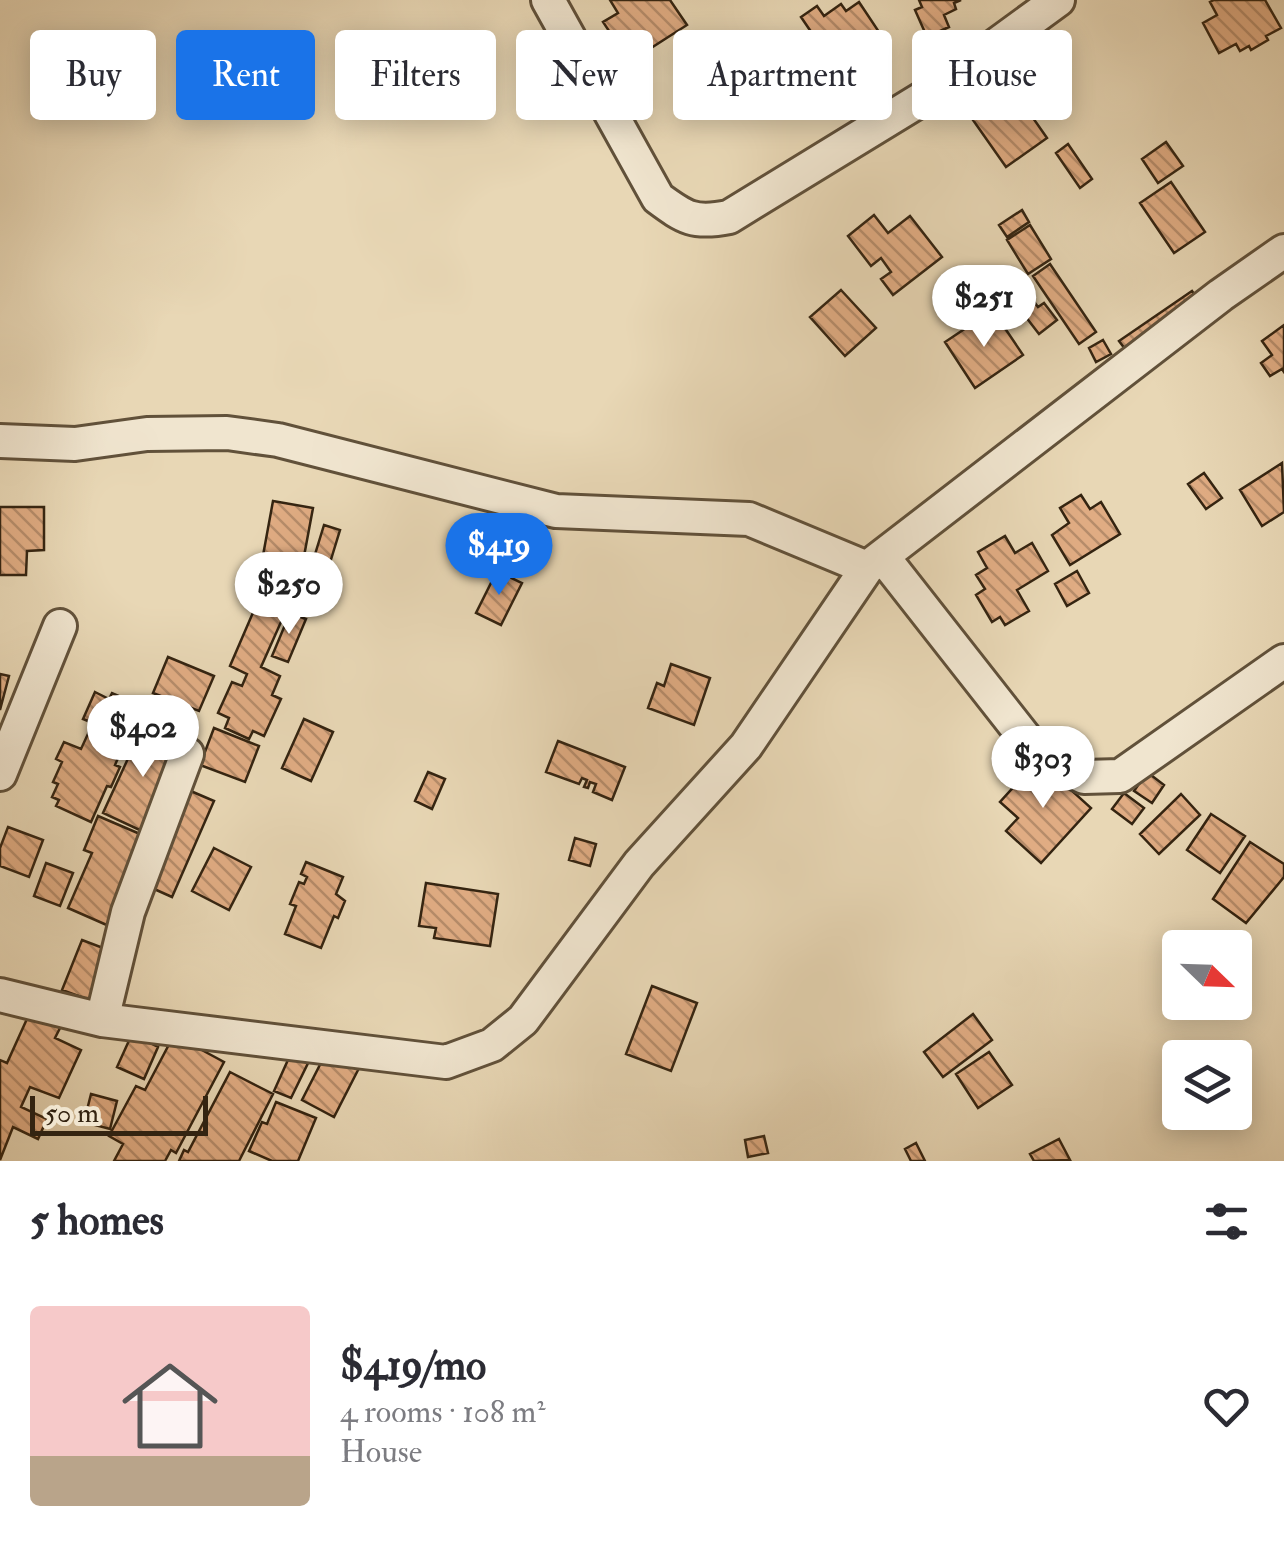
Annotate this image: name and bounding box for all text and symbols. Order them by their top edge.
chip: Buy [30,30,156,120]
chip: Rent [176,30,315,120]
chip: Filters [335,30,496,120]
chip: New [516,30,653,120]
chip: Apartment [673,30,892,120]
chip: House [912,30,1072,120]
pin: $251 [925,265,1043,350]
text: $251 [954,277,1014,317]
pin: $419 [440,513,558,598]
text: $419 [467,525,531,565]
pin: $250 [230,552,348,637]
text: $250 [257,564,321,604]
pin: $402 [84,695,202,780]
text: $402 [109,707,177,747]
pin: $303 [984,726,1102,811]
text: $303 [1013,738,1073,778]
north arrow [1162,930,1252,1020]
map controls [1162,930,1252,1130]
button: layers [1162,1040,1252,1130]
scale bar [30,1091,208,1136]
text: 50 m [45,1096,99,1131]
icon: filters [1199,1194,1254,1249]
text: 5 homes [30,1195,164,1247]
text: $419/mo [340,1340,486,1392]
icon: home [110,1346,230,1466]
icon: heart [1199,1379,1254,1434]
text: 4 rooms · 108 m² [340,1392,545,1432]
text: House [340,1432,422,1472]

